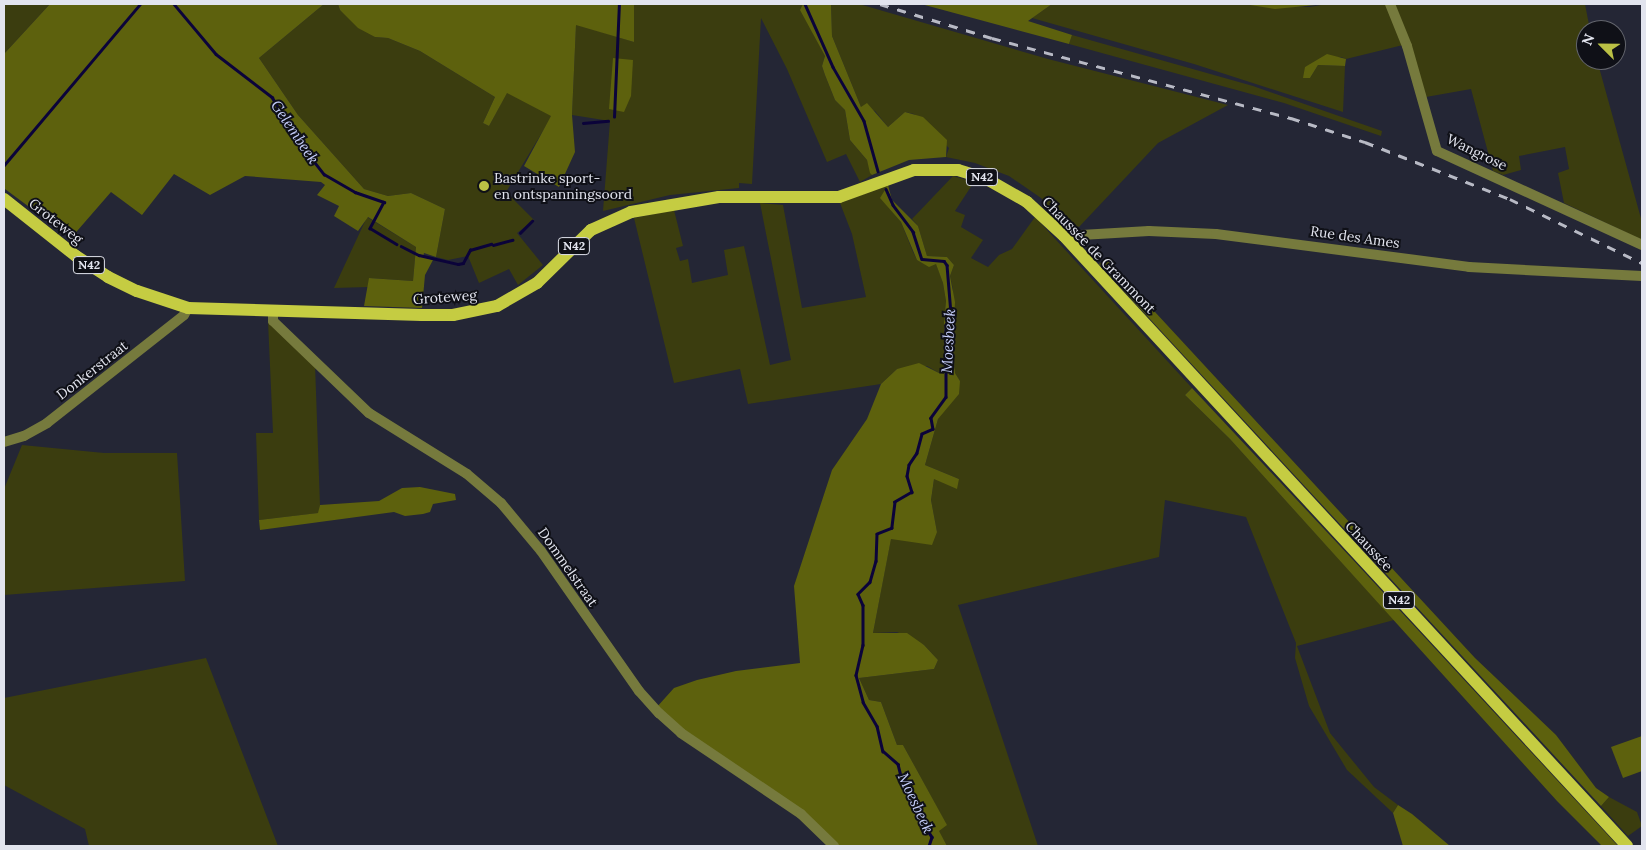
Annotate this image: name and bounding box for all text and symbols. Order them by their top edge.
north arrow [1576,20,1626,70]
text: N [1578,31,1599,48]
water label: Gelembeek [267,97,323,167]
street label: Wangrose [1444,130,1510,174]
road number: N42 [966,168,998,186]
place label: Bastrinke sport- en ontspanningsoord [494,170,632,202]
marker: Bastrinke sport- en ontspanningsoord [478,180,490,192]
street label: Chaussée de Grammont [1039,193,1159,317]
street label: Groteweg [26,195,86,247]
street label: Rue des Ames [1309,222,1401,252]
road number: N42 [558,237,590,256]
road number: N42 [73,256,105,274]
street label: Groteweg [412,286,478,308]
water label: Moesbeek [937,308,959,374]
street label: Donkerstraat [53,337,131,403]
street label: Chaussée [1342,518,1396,574]
street label: Dommelstraat [535,524,601,610]
road number: N42 [1383,590,1415,610]
water label: Moesbeek [894,770,938,836]

